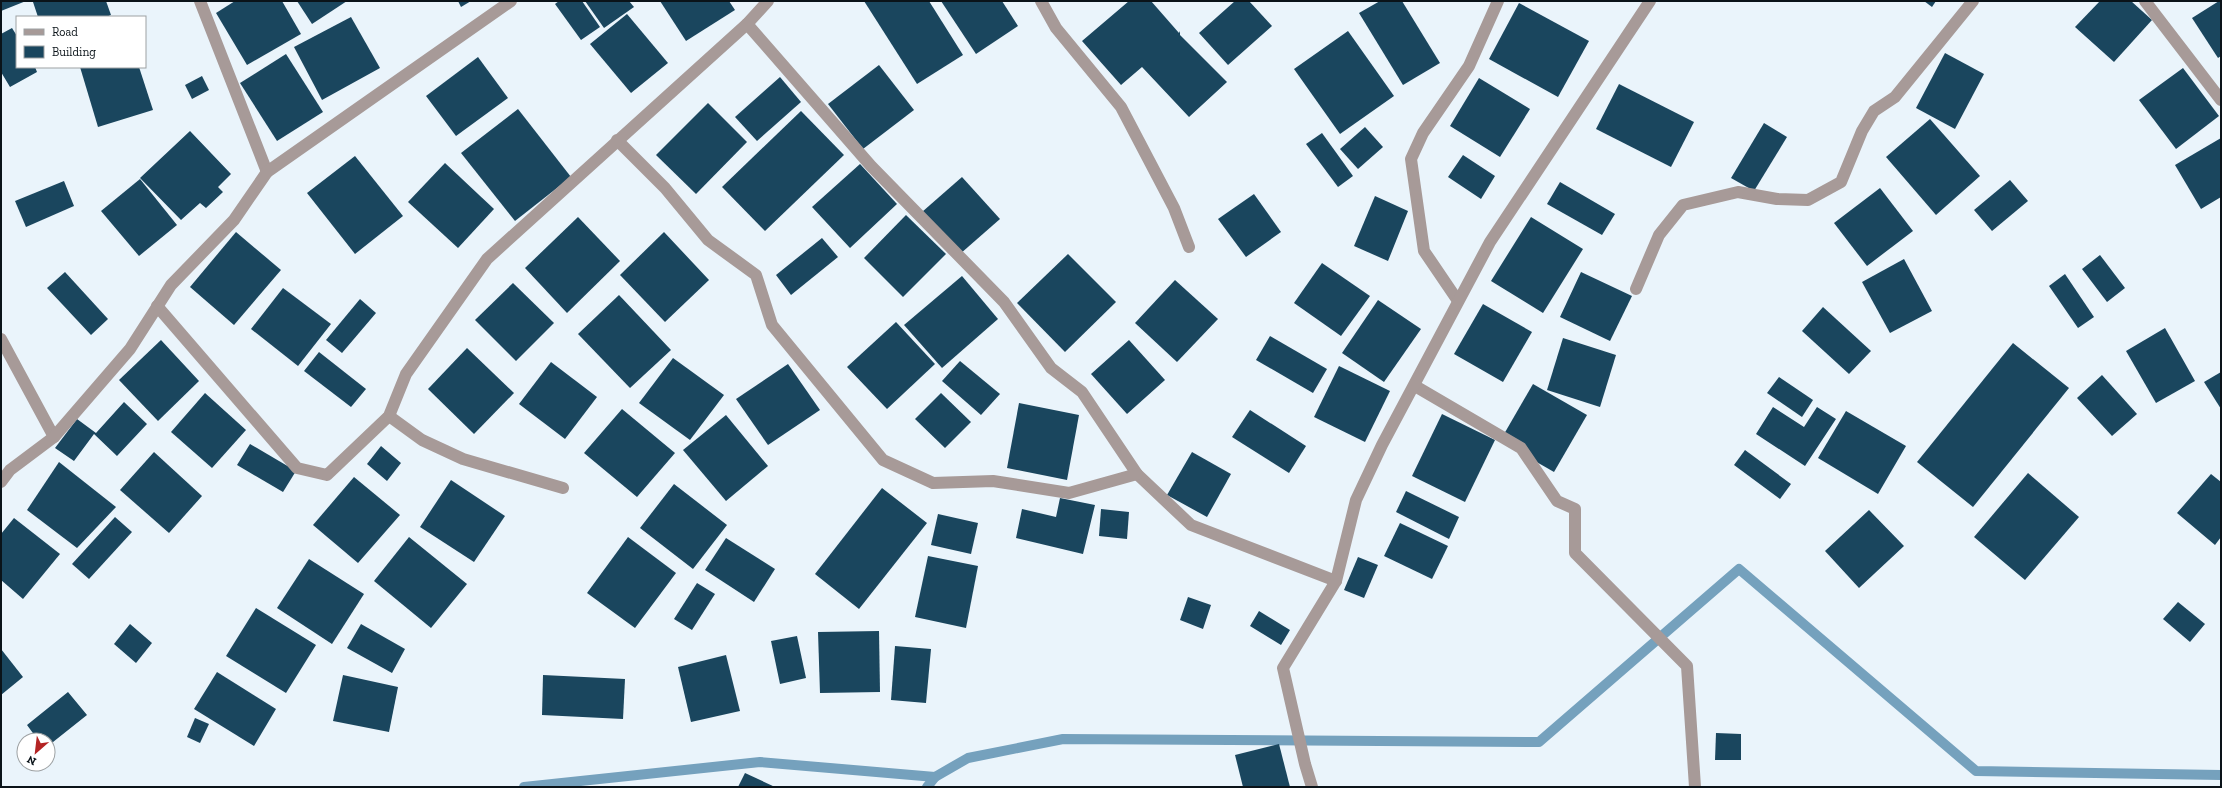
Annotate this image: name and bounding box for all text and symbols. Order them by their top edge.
legend [16,16,146,68]
text: Road [52,25,78,39]
text: Building [52,45,96,59]
north arrow [16,732,56,772]
text: N [24,752,38,768]

